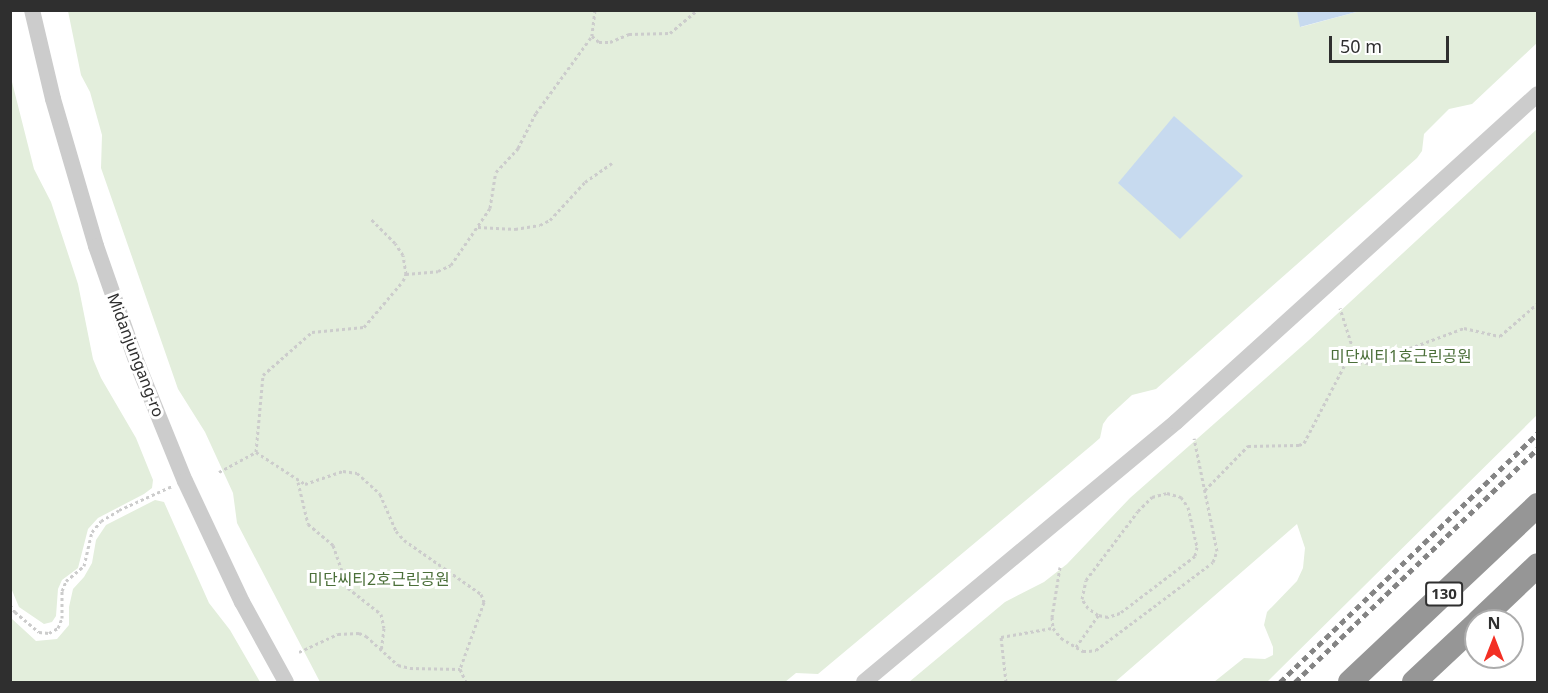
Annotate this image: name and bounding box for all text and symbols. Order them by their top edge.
scale bar [1332,24,1452,62]
text: 50 m [1340,34,1382,58]
street label: Midanjungang-ro [104,290,168,420]
park label: 미단씨티1호근린공원 [1330,346,1472,366]
park label: 미단씨티2호근린공원 [308,569,450,589]
road number: 130 [1424,582,1464,606]
north arrow [1464,609,1524,669]
text: N [1487,612,1501,634]

